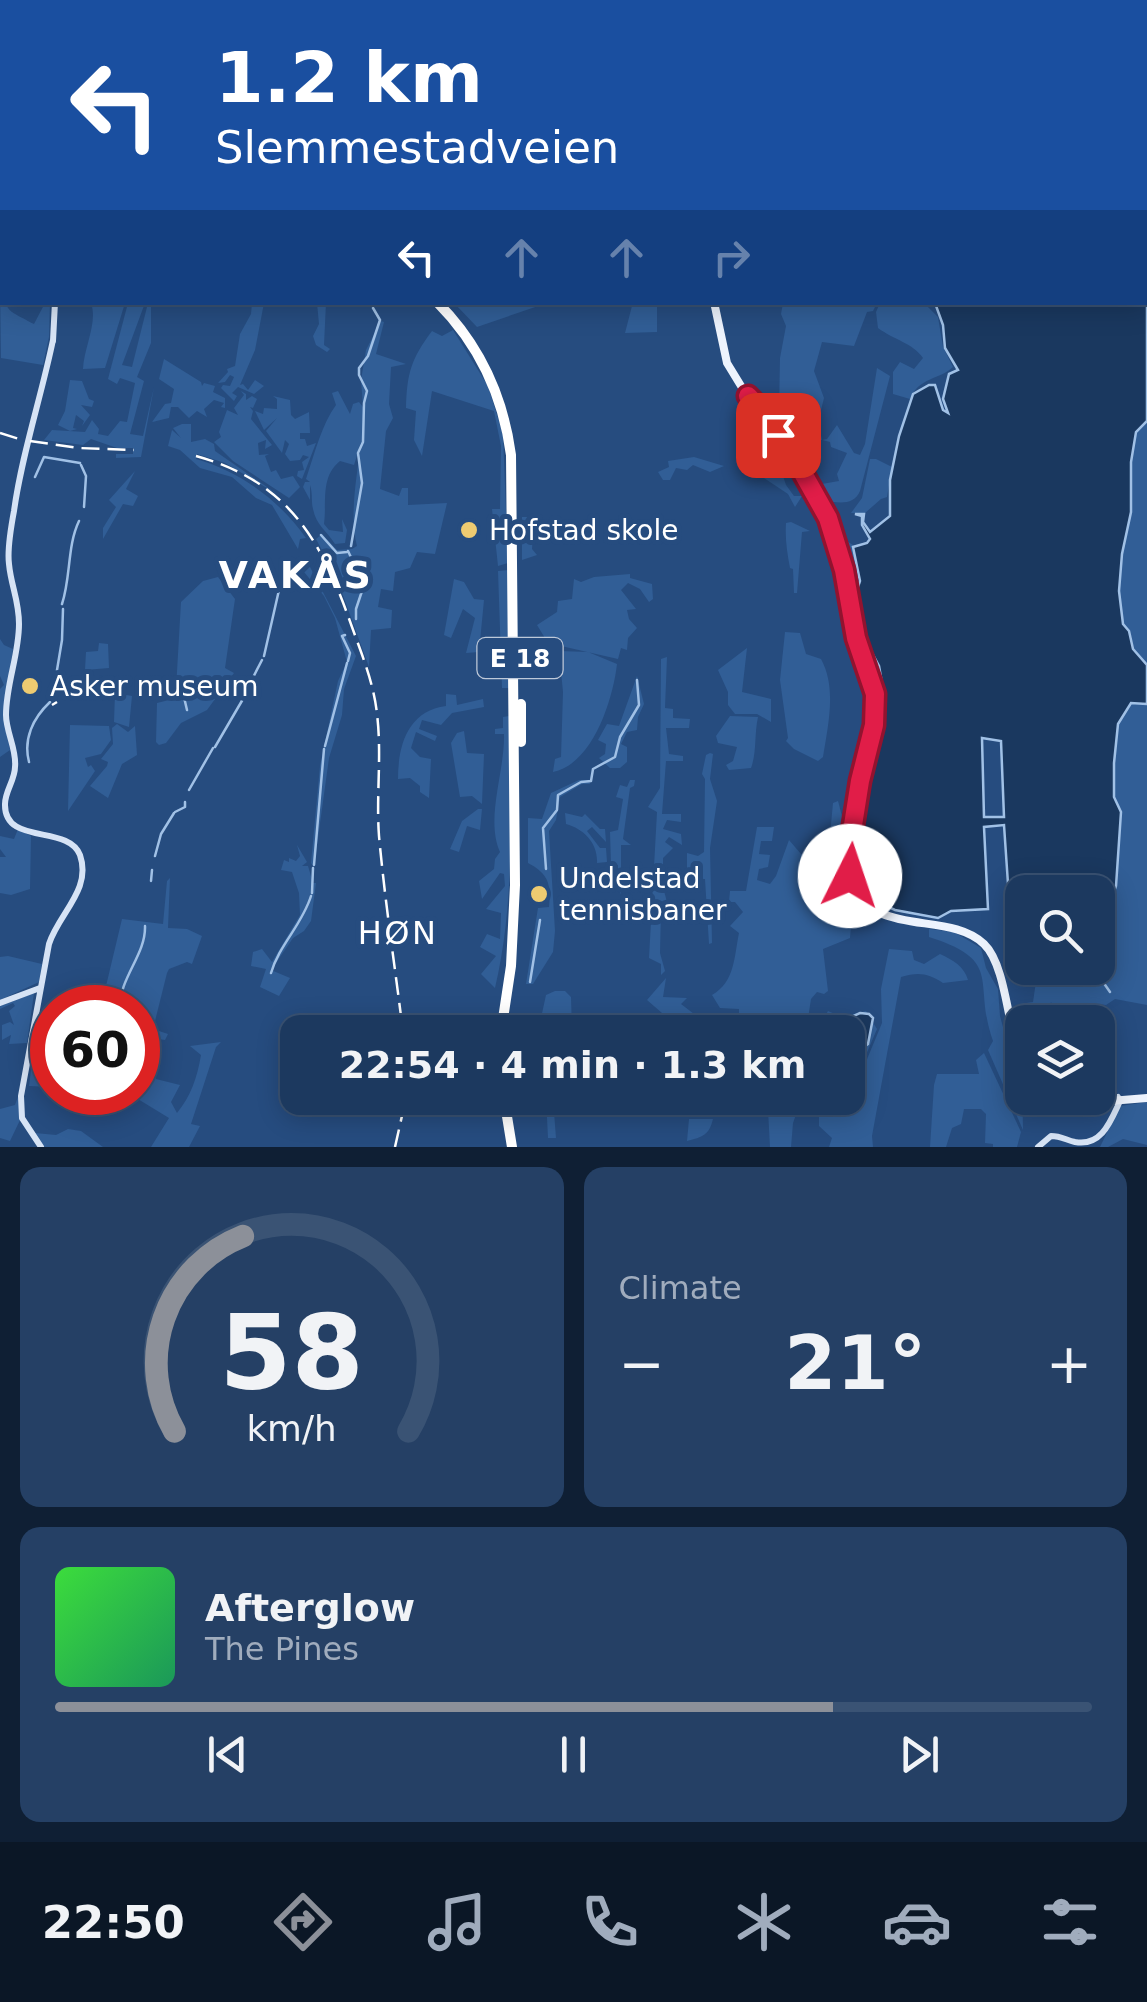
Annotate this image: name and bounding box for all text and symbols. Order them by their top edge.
text: 1.2 km [215,37,483,119]
icon: left [50,40,180,170]
text: Slemmestadveien [215,121,619,174]
icon: left [389,230,444,285]
icon: ahead [494,230,549,285]
icon: ahead [599,230,654,285]
icon: right [704,230,759,285]
pin [736,393,821,478]
icon: arrive [751,408,806,463]
place label: Hofstad skole [489,514,678,547]
marker: Hofstad skole [458,519,480,541]
district label: VAKÅS [219,553,373,597]
road number: E 18 [478,638,562,678]
place label: Asker museum [50,670,258,703]
marker: Asker museum [19,675,41,697]
position arrow [798,824,902,928]
place label: Undelstad tennisbaner [559,862,727,927]
map controls [1005,875,1115,1115]
button: search [1005,875,1115,985]
marker: Undelstad tennisbaner [528,883,550,905]
district label: HØN [358,914,438,952]
speed limit sign: 60 [30,985,160,1115]
button: layers [1005,1005,1115,1115]
text: 22:54 · 4 min · 1.3 km [339,1043,806,1087]
text: Climate [619,1269,742,1307]
text: 58 [219,1292,364,1414]
text: 21° [784,1319,926,1407]
text: − [619,1332,665,1396]
text: + [1046,1332,1092,1396]
text: km/h [247,1408,337,1449]
text: Afterglow [205,1586,415,1630]
text: The Pines [205,1630,359,1668]
icon: previous [200,1727,255,1782]
icon: pause [546,1727,601,1782]
icon: next [892,1727,947,1782]
icon: directions [268,1887,338,1957]
icon: music [422,1887,492,1957]
icon: phone [575,1887,645,1957]
icon: climate [729,1887,799,1957]
icon: car [882,1887,952,1957]
icon: filters [1035,1887,1105,1957]
text: 22:50 [42,1896,185,1949]

